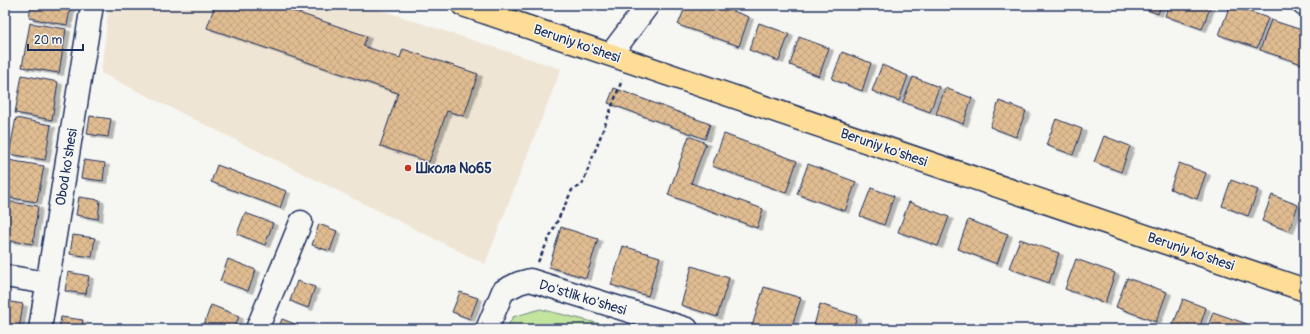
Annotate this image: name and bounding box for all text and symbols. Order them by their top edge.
street label: Beruniy ko'shesi [531,21,623,66]
scale bar [28,26,83,52]
text: 20 m [34,33,63,48]
street label: Beruniy ko'shesi [838,125,930,170]
street label: Obod ko'shesi [52,127,81,207]
place label: Школа №65 [415,160,492,177]
marker: Школа №65 [403,163,413,173]
street label: Beruniy ko'shesi [1145,229,1237,274]
street label: Do'stlik ko'shesi [537,276,629,319]

